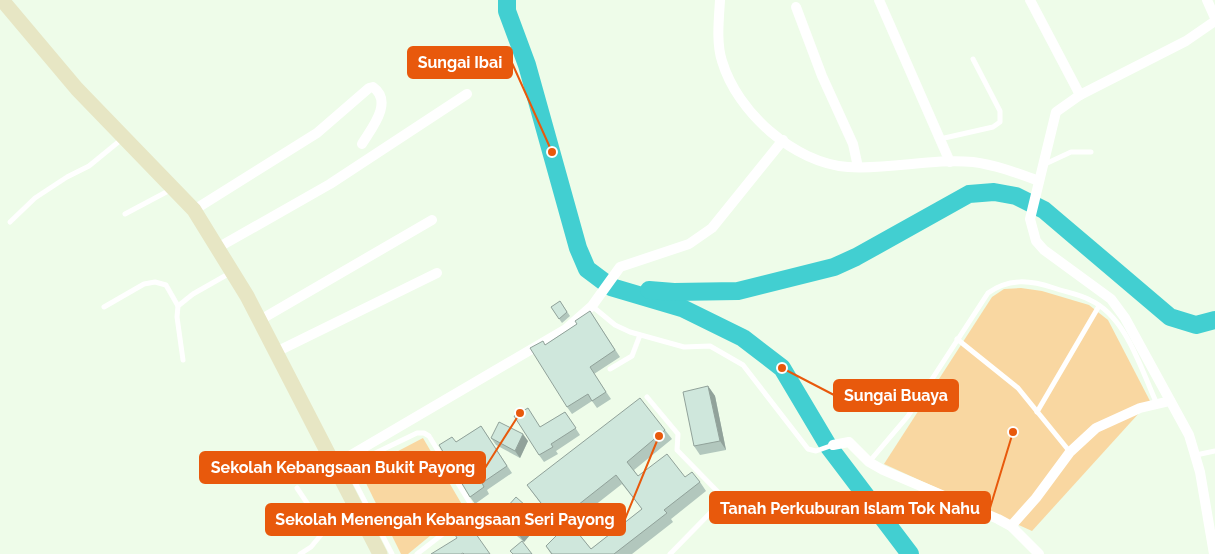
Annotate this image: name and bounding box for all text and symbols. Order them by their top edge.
callout: Sungai Ibai [408,47,512,78]
text: Sungai Ibai [418,53,502,72]
callout: Sungai Buaya [834,380,958,411]
text: Sungai Buaya [844,386,948,405]
callout: Sekolah Kebangsaan Bukit Payong [200,452,485,483]
text: Sekolah Kebangsaan Bukit Payong [211,458,475,477]
callout: Tanah Perkuburan Islam Tok Nahu [710,492,990,523]
text: Tanah Perkuburan Islam Tok Nahu [720,499,980,518]
callout: Sekolah Menengah Kebangsaan Seri Payong [266,504,625,535]
text: Sekolah Menengah Kebangsaan Seri Payong [275,510,615,529]

